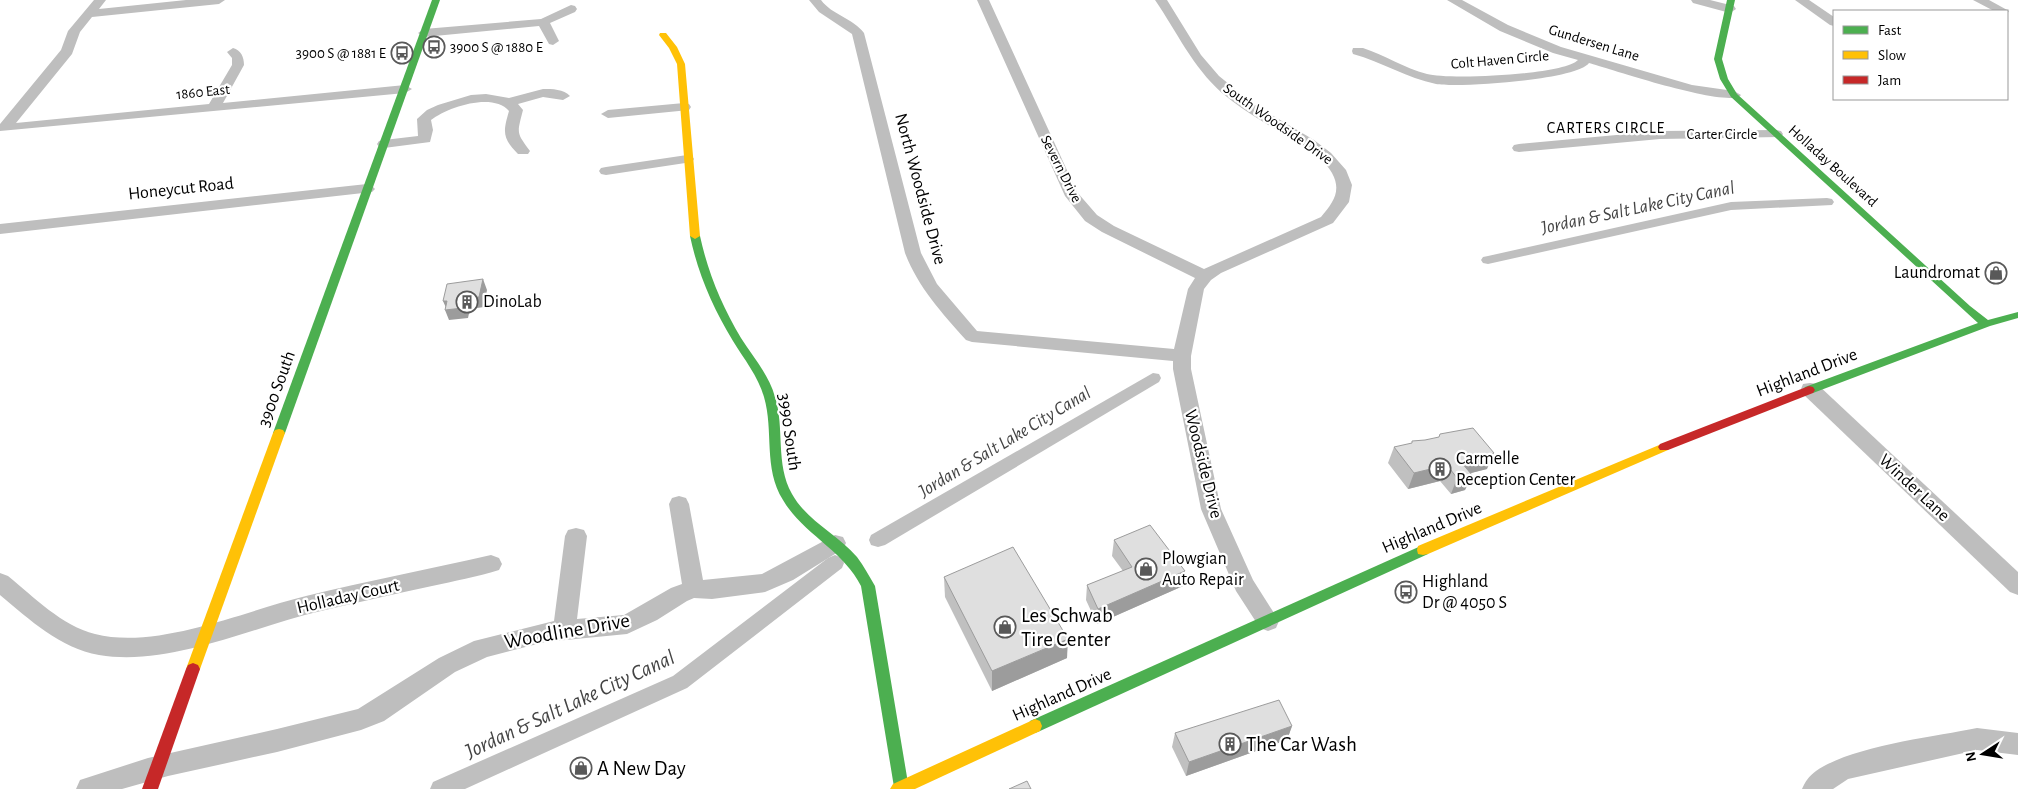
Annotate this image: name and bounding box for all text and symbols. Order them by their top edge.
legend [1833,10,2008,100]
street label: Gundersen Lane [1547,22,1641,64]
text: Fast [1878,23,1902,38]
bus stop icon: 3900 S @ 1880 E [422,35,446,59]
place label: 3900 S @ 1880 E [450,40,543,55]
bus stop icon: 3900 S @ 1881 E [390,41,414,65]
place label: 3900 S @ 1881 E [296,46,386,61]
street label: Colt Haven Circle [1450,48,1550,72]
text: Slow [1878,48,1906,63]
text: Jam [1878,73,1901,88]
street label: South Woodside Drive [1221,81,1335,167]
street label: 1860 East [175,82,231,102]
street label: North Woodside Drive [891,111,949,267]
district label: CARTERS CIRCLE [1547,120,1665,136]
street label: Holladay Boulevard [1786,122,1881,210]
street label: Carter Circle [1687,127,1758,142]
street label: Severn Drive [1038,133,1084,205]
street label: Honeycut Road [127,174,235,204]
water label: Jordan & Salt Lake City Canal [1539,178,1737,238]
shop icon: Laundromat [1984,261,2008,285]
place label: Laundromat [1894,264,1980,282]
building icon: DinoLab [455,290,479,314]
place label: DinoLab [483,293,542,311]
street label: Highland Drive [1754,346,1860,400]
street label: 3900 South [255,349,299,429]
water label: Jordan & Salt Lake City Canal [915,383,1095,501]
street label: 3990 South [775,392,803,472]
street label: Woodside Drive [1181,408,1225,520]
place label: Carmelle Reception Center [1456,450,1575,489]
street label: Winder Lane [1875,451,1953,525]
building icon: Carmelle Reception Center [1428,457,1452,481]
street label: Highland Drive [1380,499,1484,557]
place label: Plowgian Auto Repair [1162,550,1244,589]
shop icon: Plowgian Auto Repair [1134,557,1158,581]
place label: Highland Dr @ 4050 S [1422,573,1507,612]
street label: Holladay Court [295,576,401,618]
bus stop icon: Highland Dr @ 4050 S [1394,580,1418,604]
place label: Les Schwab Tire Center [1021,605,1113,650]
street label: Woodline Drive [503,610,631,652]
shop icon: Les Schwab Tire Center [993,615,1017,639]
water label: Jordan & Salt Lake City Canal [461,646,678,763]
street label: Highland Drive [1010,665,1114,725]
north arrow [1958,729,2008,779]
building icon: The Car Wash [1218,732,1242,756]
place label: The Car Wash [1246,734,1357,755]
text: N [1963,750,1979,763]
shop icon: A New Day [569,756,593,780]
place label: A New Day [597,758,686,779]

